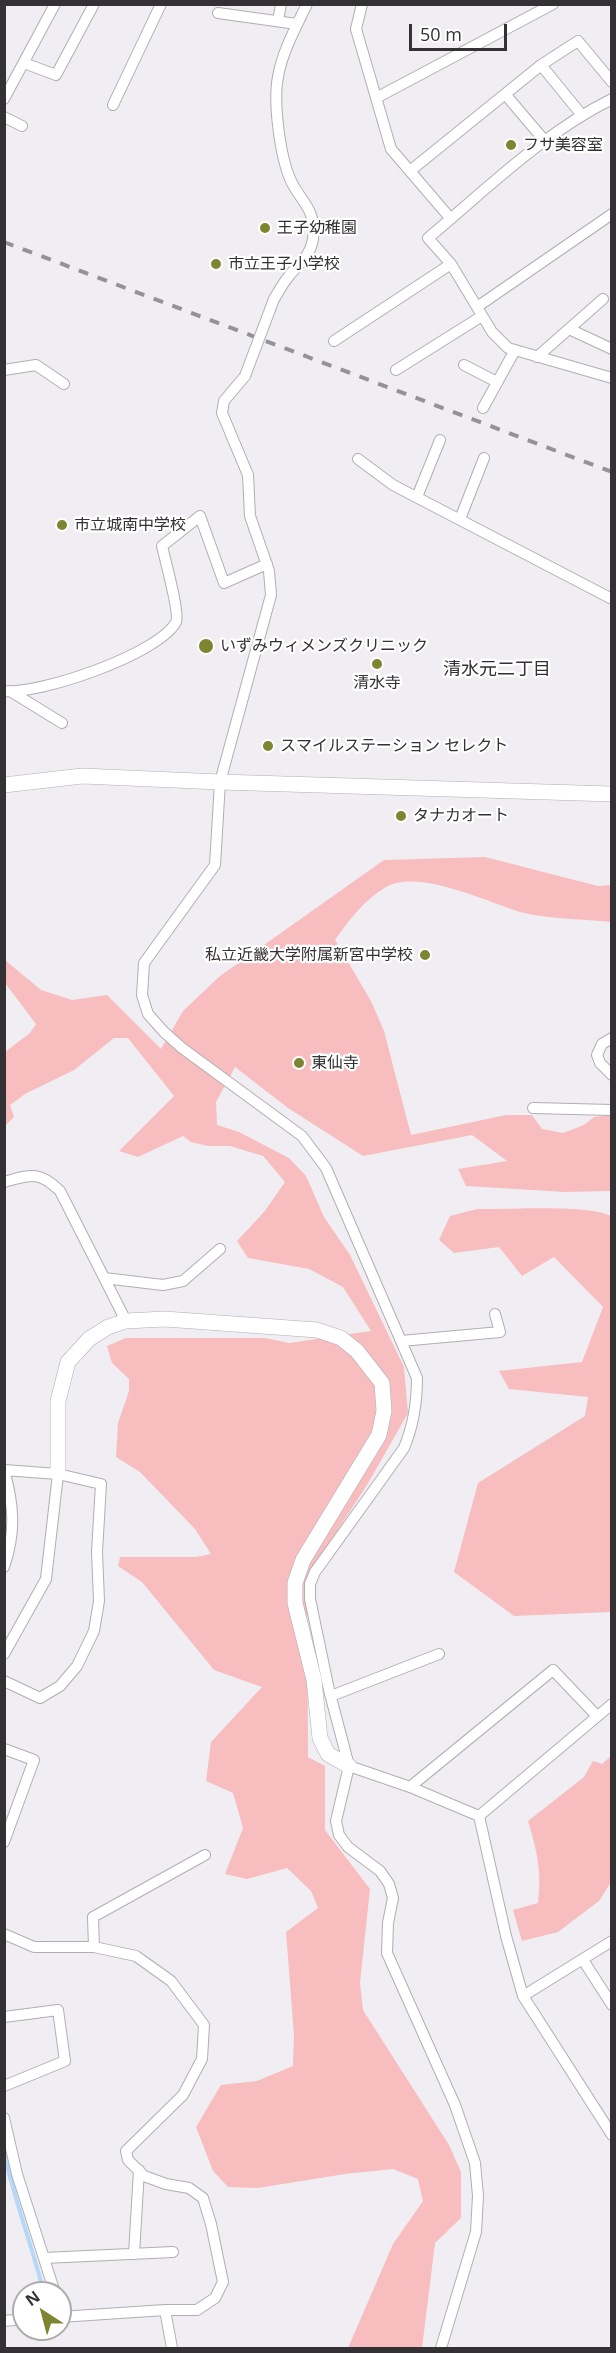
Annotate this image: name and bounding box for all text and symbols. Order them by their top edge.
scale bar [412,12,510,50]
text: 50 m [420,22,462,46]
place label: フサ美容室 [523,135,603,155]
marker: フサ美容室 [504,138,518,152]
place label: 王子幼稚園 [277,218,357,238]
marker: 王子幼稚園 [258,221,272,235]
place label: 市立王子小学校 [228,254,340,274]
marker: 市立王子小学校 [209,257,223,271]
place label: 市立城南中学校 [74,515,186,535]
marker: 市立城南中学校 [55,518,69,532]
place label: いずみウィメンズクリニック [220,636,428,656]
marker: いずみウィメンズクリニック [197,637,215,655]
marker: 清水寺 [370,657,384,671]
district label: 清水元二丁目 [443,659,551,681]
place label: 清水寺 [353,673,401,693]
place label: スマイルステーション セレクト [280,736,508,756]
marker: スマイルステーション セレクト [261,739,275,753]
place label: タナカオート [413,806,509,826]
marker: タナカオート [394,809,408,823]
place label: 私立近畿大学附属新宮中学校 [205,945,413,965]
marker: 私立近畿大学附属新宮中学校 [418,948,432,962]
place label: 東仙寺 [311,1053,359,1073]
marker: 東仙寺 [292,1056,306,1070]
north arrow [12,2281,72,2341]
text: N [21,2285,44,2311]

